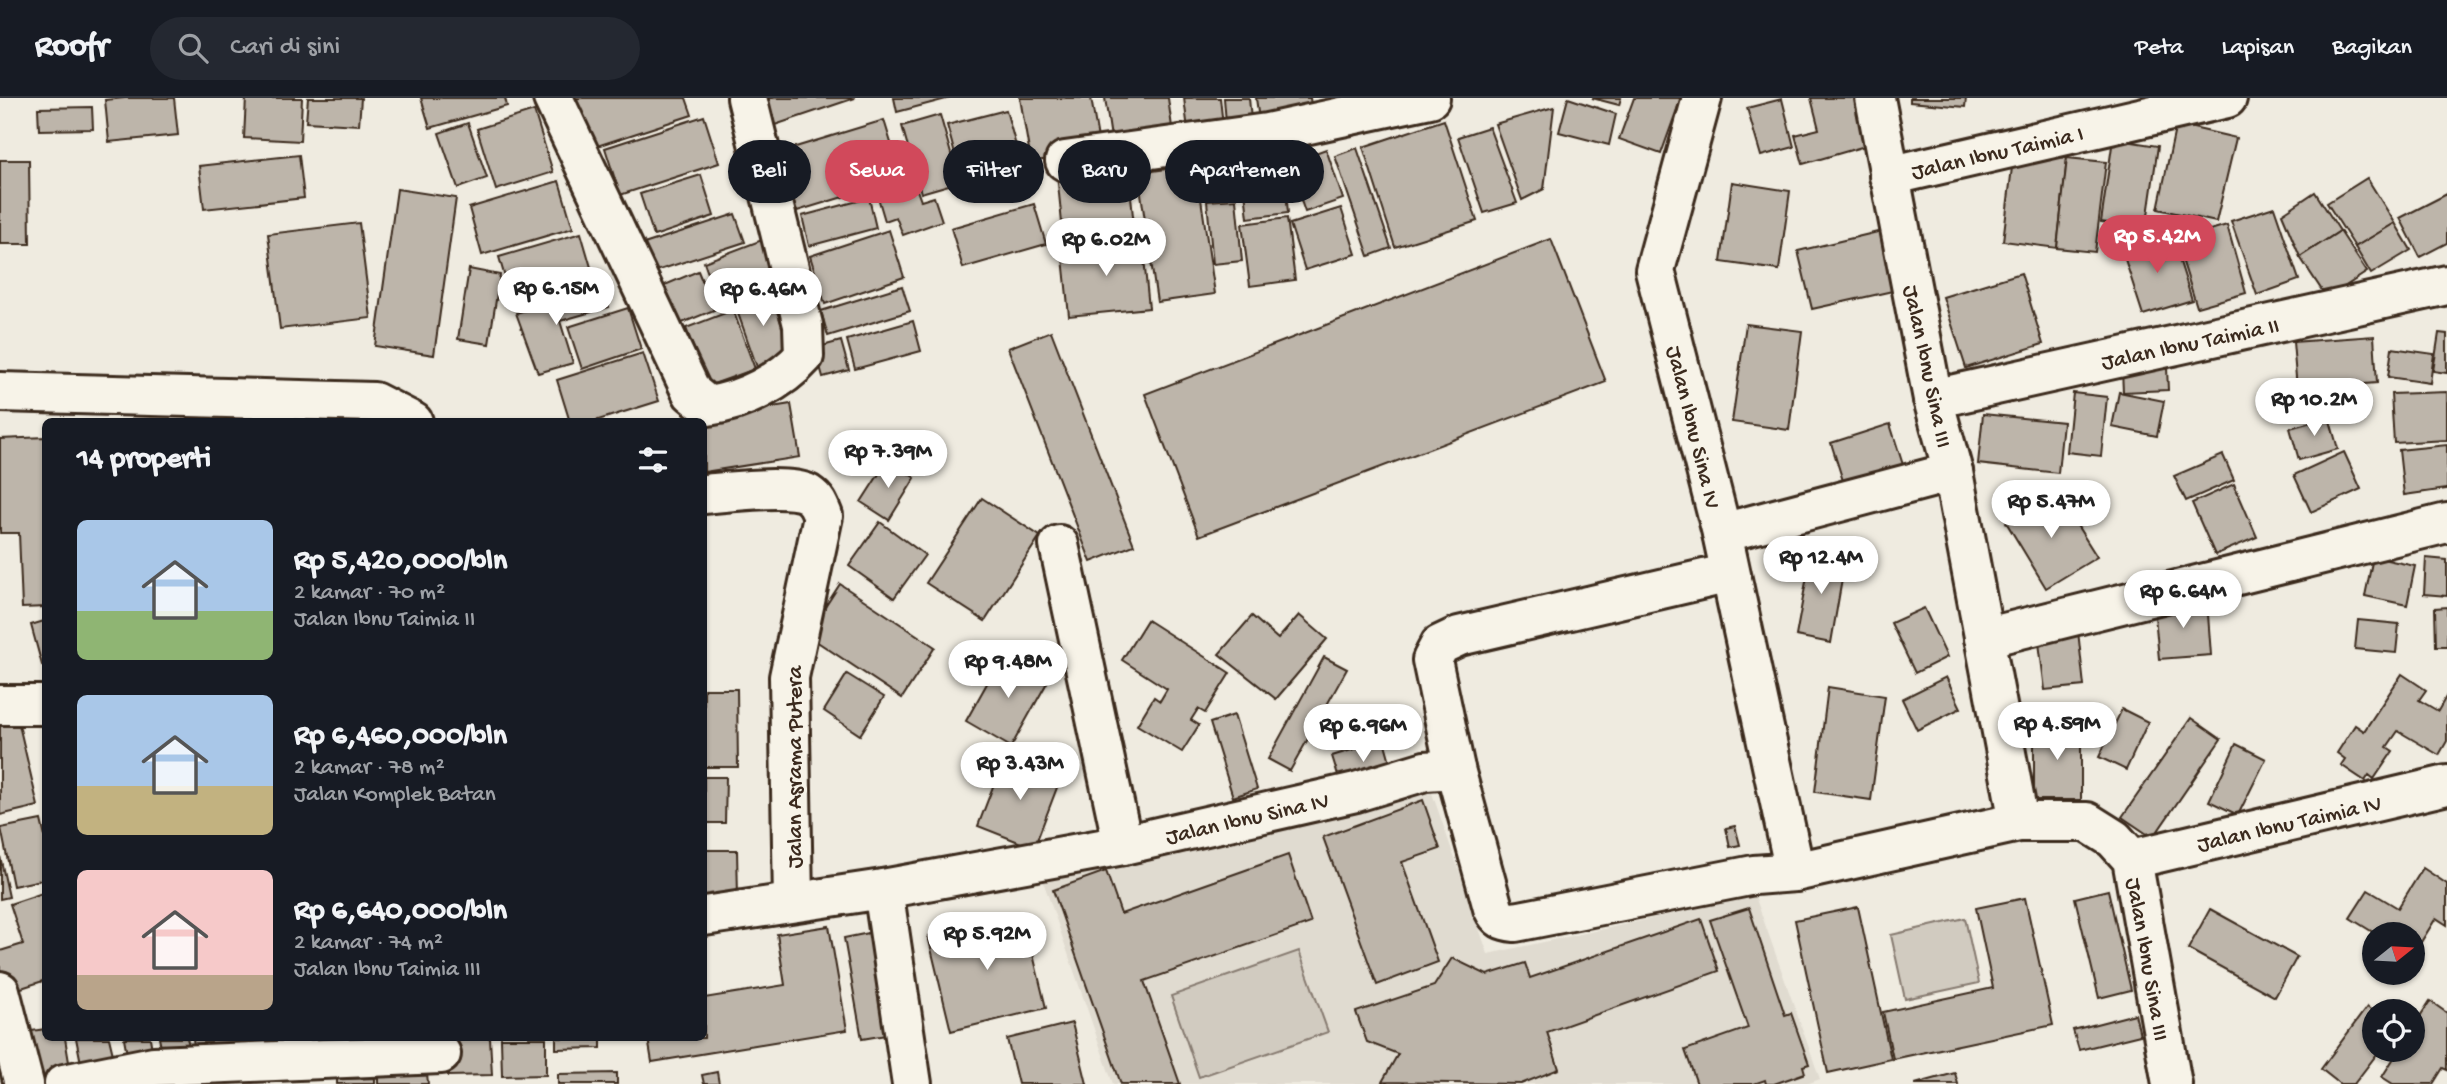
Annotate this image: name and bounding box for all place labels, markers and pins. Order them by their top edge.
pin: Rp 5.42M [2085,216,2229,275]
pin: Rp 6.02M [1034,218,1178,278]
pin: Rp 6.15M [484,268,628,327]
pin: Rp 6.46M [691,268,835,328]
pin: Rp 10.2M [2242,378,2386,438]
pin: Rp 7.39M [816,430,960,490]
pin: Rp 5.47M [1979,480,2123,540]
pin: Rp 12.4M [1749,536,1893,596]
pin: Rp 6.64M [2111,570,2255,630]
pin: Rp 9.48M [936,640,1080,700]
pin: Rp 4.59M [1985,702,2129,762]
pin: Rp 6.96M [1291,704,1435,764]
pin: Rp 3.43M [948,742,1092,802]
pin: Rp 5.92M [915,912,1059,972]

